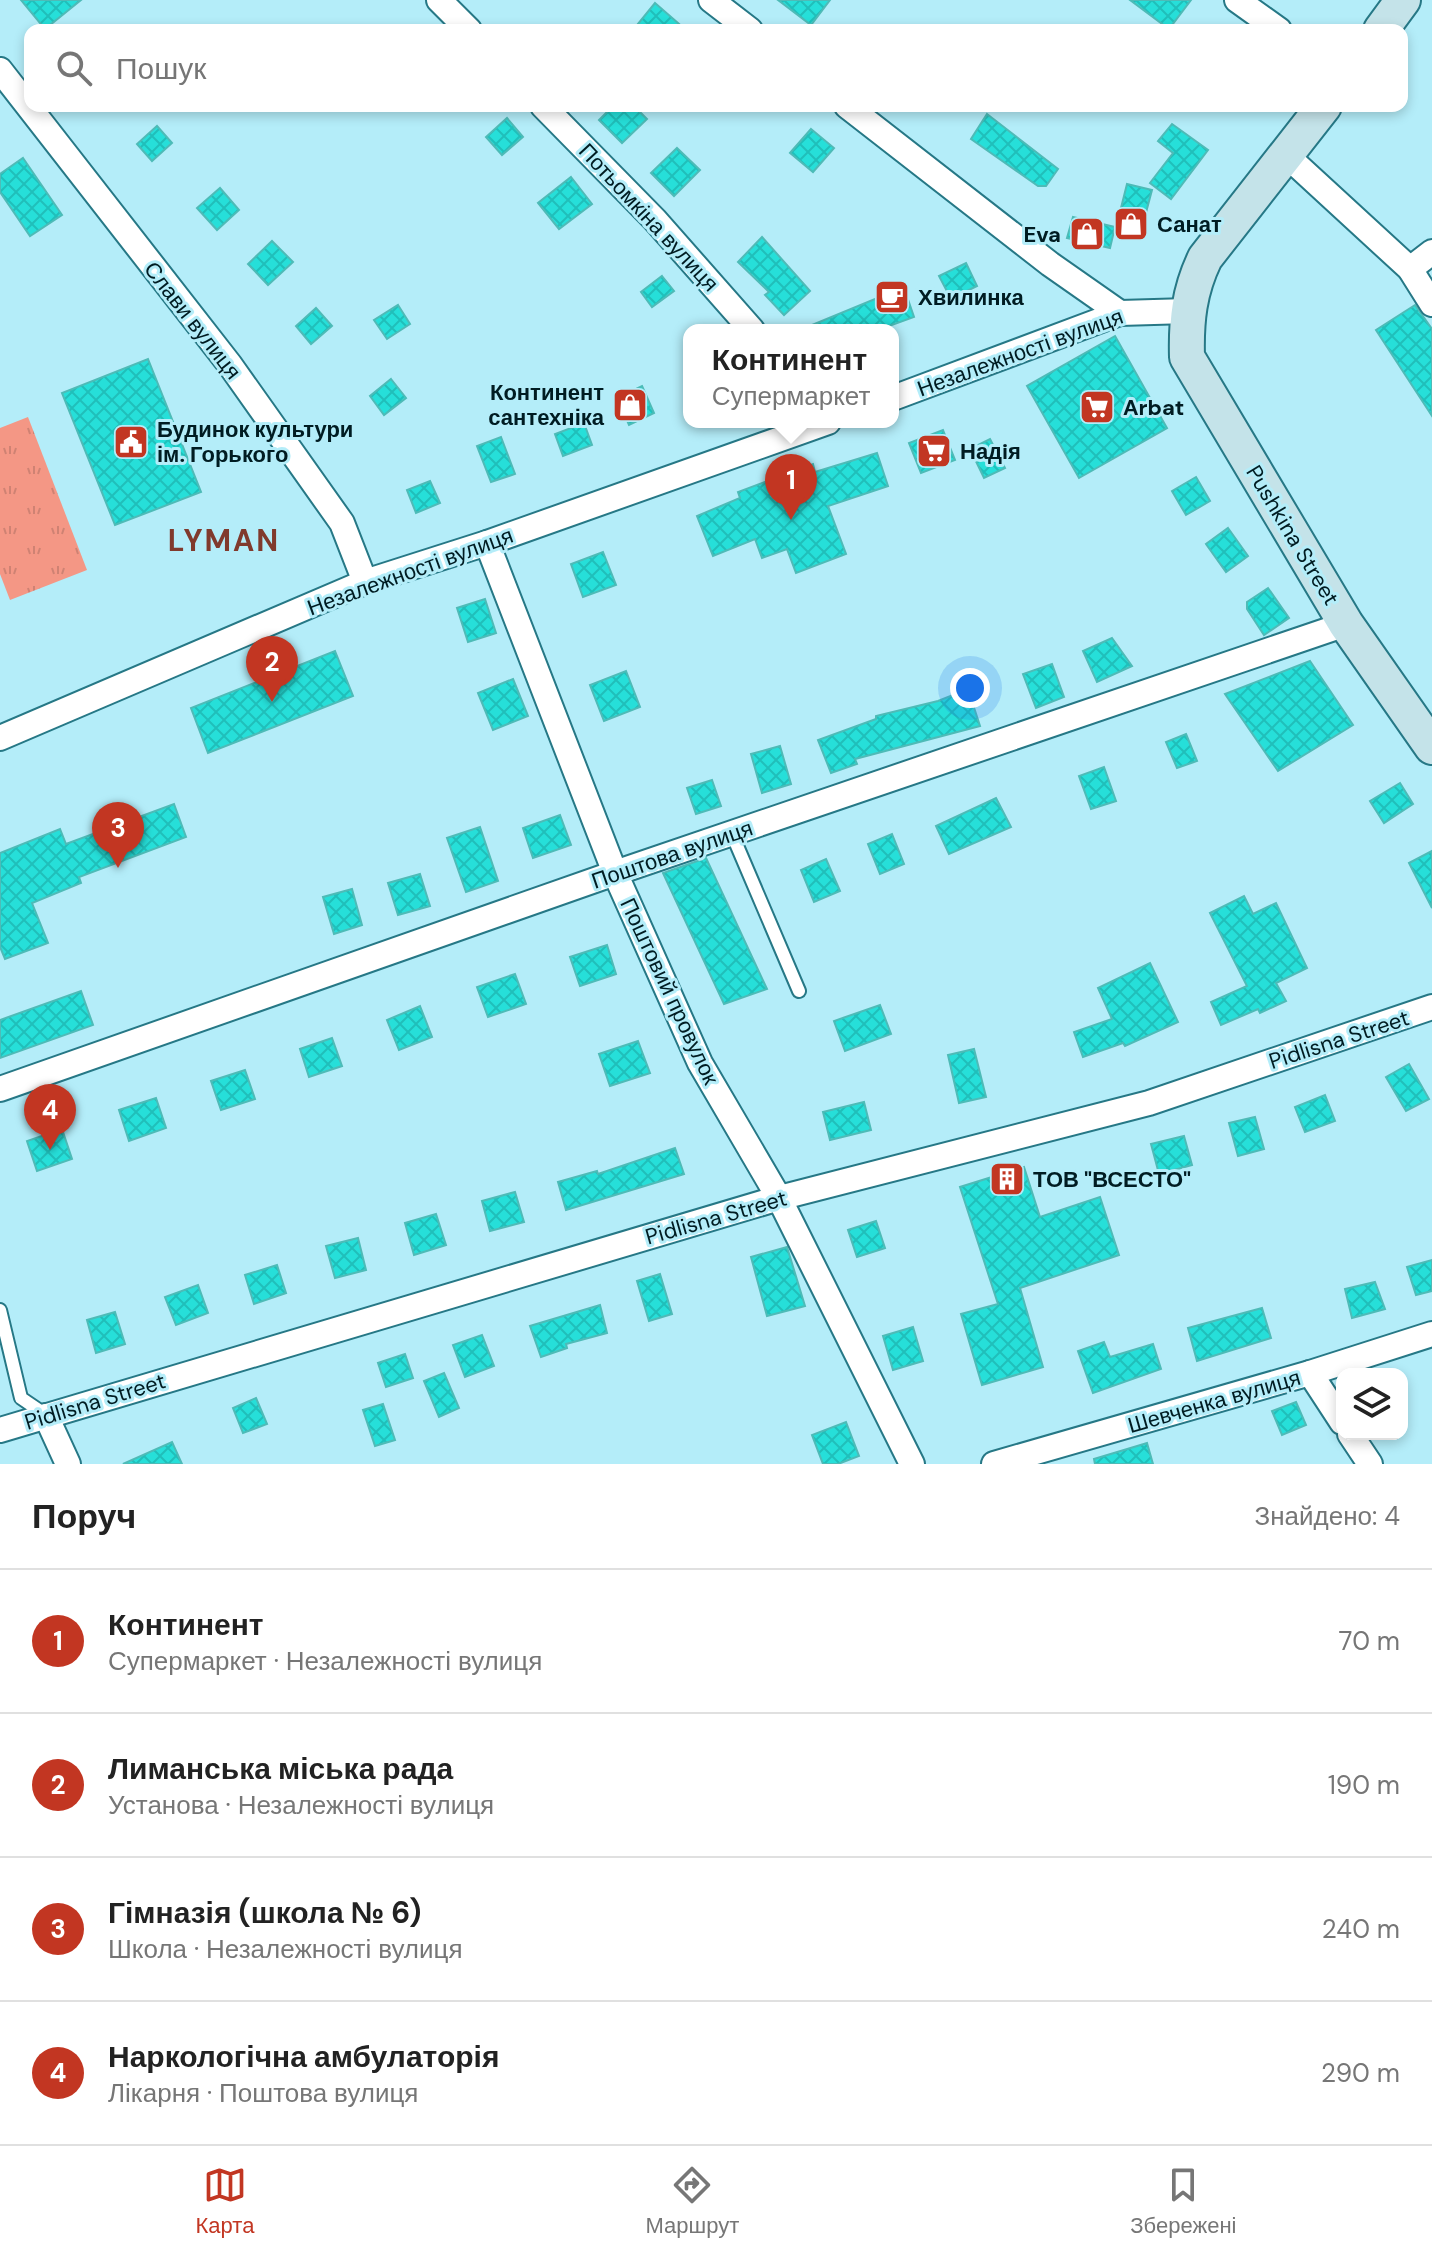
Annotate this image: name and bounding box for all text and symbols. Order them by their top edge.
search box [24,24,1408,112]
icon: search [52,46,96,90]
text: Пошук [116,49,206,88]
street label: Потьомкіна вулиця [572,137,725,298]
shop icon: Санат [1112,205,1150,243]
place label: Санат [1157,210,1222,239]
shop icon: Eva [1068,215,1106,253]
place label: Eva [1024,220,1061,249]
street label: Слави вулиця [137,255,248,385]
cafe icon: Хвилинка [873,278,911,316]
place label: Хвилинка [918,283,1025,312]
street label: Незалежності вулиця [913,302,1127,403]
popup [683,324,899,428]
text: Континент [712,340,867,379]
place label: Континент сантехніка [488,378,605,432]
text: Супермаркет [712,379,870,413]
shop icon: Континент сантехніка [611,386,649,424]
supermarket icon: Arbat [1078,388,1116,426]
place label: Arbat [1123,393,1184,422]
place label: Будинок культури ім. Горького [157,415,353,469]
public building icon: Будинок культури ім. Горького [112,423,150,461]
supermarket icon: Надiя [915,432,953,470]
place label: Надiя [960,437,1021,466]
pin: 1 [765,454,817,520]
street label: Pushkina Street [1239,460,1346,611]
district label: LYMAN [168,521,280,560]
street label: Незалежності вулиця [303,521,517,622]
pin: 2 [246,636,298,702]
your location [950,668,990,708]
pin: 3 [92,802,144,868]
street label: Поштова вулиця [588,813,757,896]
street label: Поштовий провулок [614,893,726,1090]
street label: Pidlisna Street [1265,1003,1413,1076]
pin: 4 [24,1084,76,1150]
building icon: ТОВ "ВСЕСТО" [988,1160,1026,1198]
place label: ТОВ "ВСЕСТО" [1033,1165,1191,1194]
street label: Pidlisna Street [642,1183,790,1252]
street label: Шевченка вулиця [1124,1363,1304,1440]
street label: Pidlisna Street [21,1366,169,1437]
map controls [1336,1368,1408,1440]
button: layers [1336,1368,1408,1440]
text: Поруч [32,1494,136,1539]
text: Знайдено: 4 [1255,1499,1400,1533]
text: Континент [108,1605,264,1644]
text: 1 [53,1624,63,1658]
text: 70 m [1339,1624,1400,1658]
text: Супермаркет · Незалежності вулиця [108,1644,542,1678]
text: Лиманська міська рада [108,1749,453,1788]
text: 2 [50,1768,66,1802]
text: 190 m [1328,1768,1400,1802]
text: Установа · Незалежності вулиця [108,1788,494,1822]
text: Гімназія (школа № 6) [108,1893,421,1932]
text: 3 [50,1912,66,1946]
text: 240 m [1322,1912,1400,1946]
text: Школа · Незалежності вулиця [108,1932,463,1966]
text: Наркологічна амбулаторія [108,2037,499,2076]
text: 4 [50,2056,66,2090]
text: 290 m [1321,2056,1400,2090]
text: Лікарня · Поштова вулиця [108,2076,418,2110]
tab: Карта [196,2163,254,2240]
tab: Маршрут [645,2163,739,2240]
tab: Збережені [1130,2163,1236,2240]

